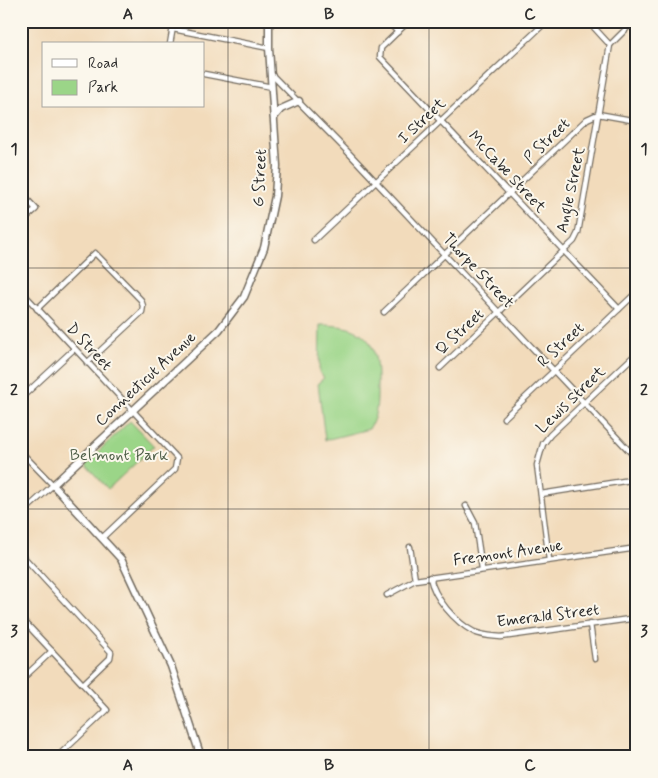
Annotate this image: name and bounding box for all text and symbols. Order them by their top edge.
text: A [123,4,133,25]
text: B [324,4,334,25]
text: C [524,4,536,25]
legend [42,42,205,108]
text: Road [88,54,118,74]
text: Park [88,78,118,98]
street label: I Street [393,93,451,149]
street label: P Street [519,114,575,168]
street label: McCabe Street [463,126,551,218]
text: 1 [10,139,18,160]
text: 1 [640,139,648,160]
street label: Angle Street [552,145,591,235]
street label: G Street [248,149,272,207]
street label: Thorpe Street [438,229,519,314]
street label: Q Street [431,304,489,360]
street label: D Street [61,318,117,376]
street label: R Street [533,318,589,372]
street label: Connecticut Avenue [91,327,201,431]
street label: Lewis Street [532,361,610,438]
text: 2 [10,380,18,401]
text: 2 [640,380,648,401]
park label: Belmont Park [70,445,168,466]
street label: Fremont Avenue [452,535,565,571]
street label: Emerald Street [496,599,600,633]
text: 3 [10,621,18,642]
text: 3 [640,621,648,642]
text: A [123,755,133,776]
text: B [324,755,334,776]
text: C [524,755,536,776]

